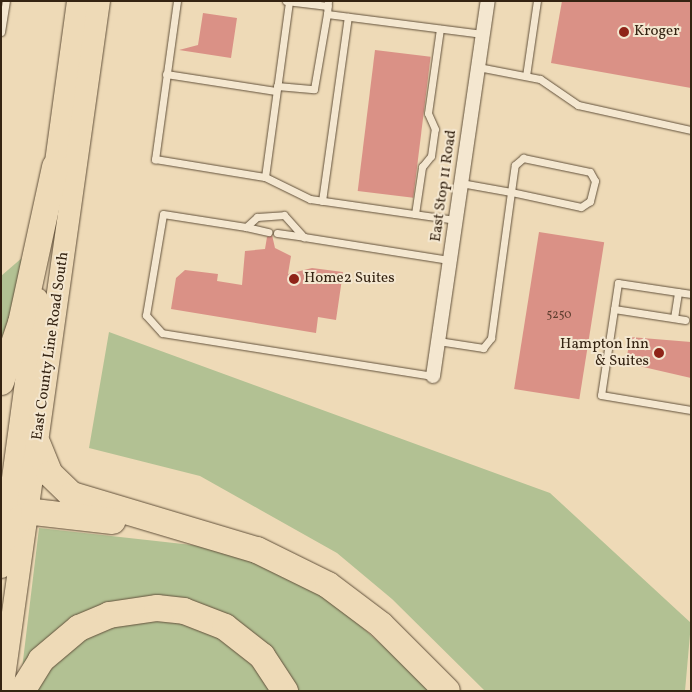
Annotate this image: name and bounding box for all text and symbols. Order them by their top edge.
place label: Kroger [634,23,679,41]
marker: Kroger [618,26,630,38]
street label: East Stop 11 Road [427,129,461,243]
street label: East County Line Road South [29,250,73,442]
place label: Home2 Suites [304,270,395,288]
marker: Home2 Suites [288,273,300,285]
house number: 5250 [547,309,571,323]
place label: Hampton Inn & Suites [560,335,649,370]
marker: Hampton Inn & Suites [653,347,665,359]

